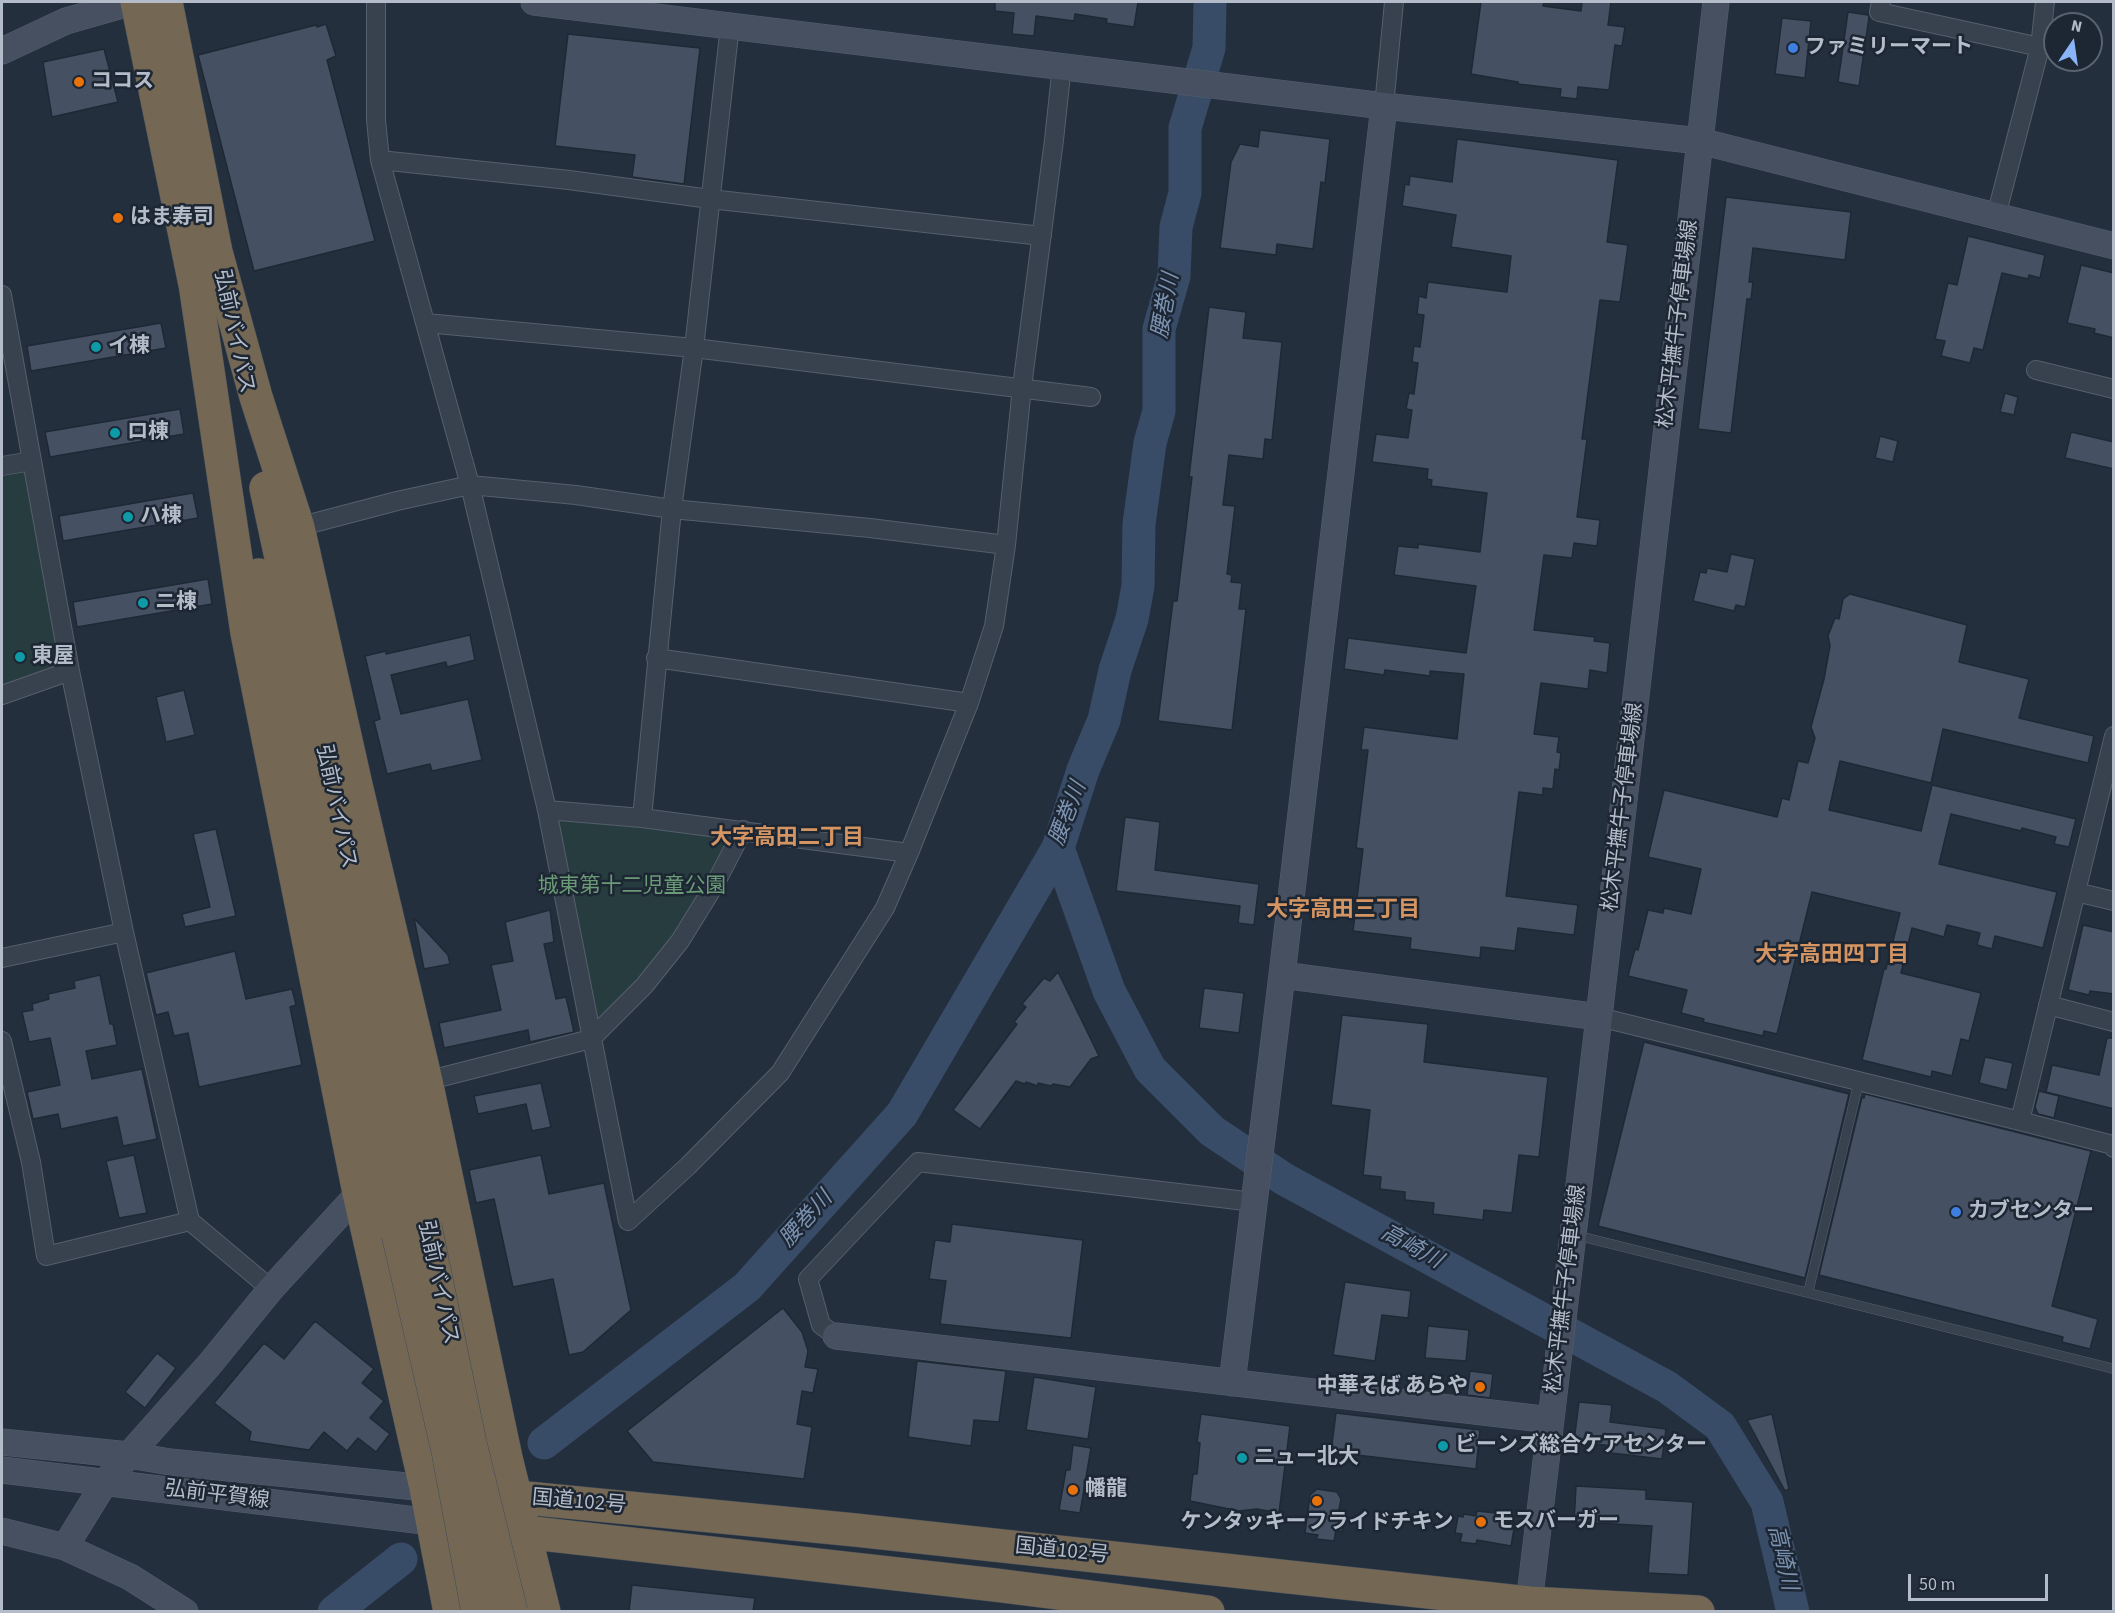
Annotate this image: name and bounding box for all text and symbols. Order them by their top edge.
north arrow [2043,12,2103,72]
text: N [2069,14,2084,38]
place label: ファミリーマート [1805,35,1973,61]
marker: ファミリーマート [1786,41,1800,55]
place label: ココス [91,69,154,95]
marker: ココス [72,75,86,89]
place label: はま寿司 [130,205,214,231]
marker: はま寿司 [111,211,125,225]
street label: 松木平撫牛子停車場線 [1654,218,1704,430]
street label: 弘前バイパス [208,268,258,396]
water label: 腰巻川 [1148,271,1186,341]
place label: イ棟 [108,334,150,360]
marker: イ棟 [89,340,103,354]
place label: ロ棟 [127,420,169,446]
marker: ロ棟 [108,426,122,440]
place label: ハ棟 [140,504,182,530]
marker: ハ棟 [121,510,135,524]
place label: ニ棟 [155,590,197,616]
marker: ニ棟 [136,596,150,610]
place label: 東屋 [32,644,74,670]
marker: 東屋 [13,650,27,664]
street label: 松木平撫牛子停車場線 [1599,701,1649,913]
street label: 弘前バイパス [310,743,360,871]
water label: 腰巻川 [1045,778,1093,850]
district label: 大字高田二丁目 [710,826,864,852]
park label: 城東第十二児童公園 [538,874,726,900]
district label: 大字高田三丁目 [1266,898,1420,924]
district label: 大字高田四丁目 [1755,943,1909,969]
street label: 松木平撫牛子停車場線 [1542,1183,1592,1395]
water label: 腰巻川 [775,1187,839,1253]
place label: カブセンター [1968,1199,2094,1225]
marker: カブセンター [1949,1205,1963,1219]
street label: 弘前バイパス [412,1219,462,1347]
water label: 高崎川 [1376,1220,1446,1276]
place label: 中華そば あらや [1317,1374,1468,1400]
marker: 中華そば あらや [1473,1380,1487,1394]
place label: ビーンズ総合ケアセンター [1455,1433,1707,1459]
marker: ビーンズ総合ケアセンター [1436,1439,1450,1453]
place label: ニュー北大 [1254,1445,1359,1471]
marker: ニュー北大 [1235,1451,1249,1465]
street label: 弘前平賀線 [163,1477,271,1515]
place label: 幡龍 [1085,1477,1127,1503]
marker: 幡龍 [1066,1483,1080,1497]
street label: 国道102号 [531,1486,627,1520]
marker: ケンタッキーフライドチキン [1310,1494,1324,1508]
place label: モスバーガー [1493,1509,1619,1535]
place label: ケンタッキーフライドチキン [1181,1510,1453,1536]
marker: モスバーガー [1474,1515,1488,1529]
water label: 高崎川 [1761,1523,1801,1593]
street label: 国道102号 [1014,1535,1110,1569]
scale bar [1911,1562,2050,1600]
text: 50 m [1919,1572,1955,1597]

